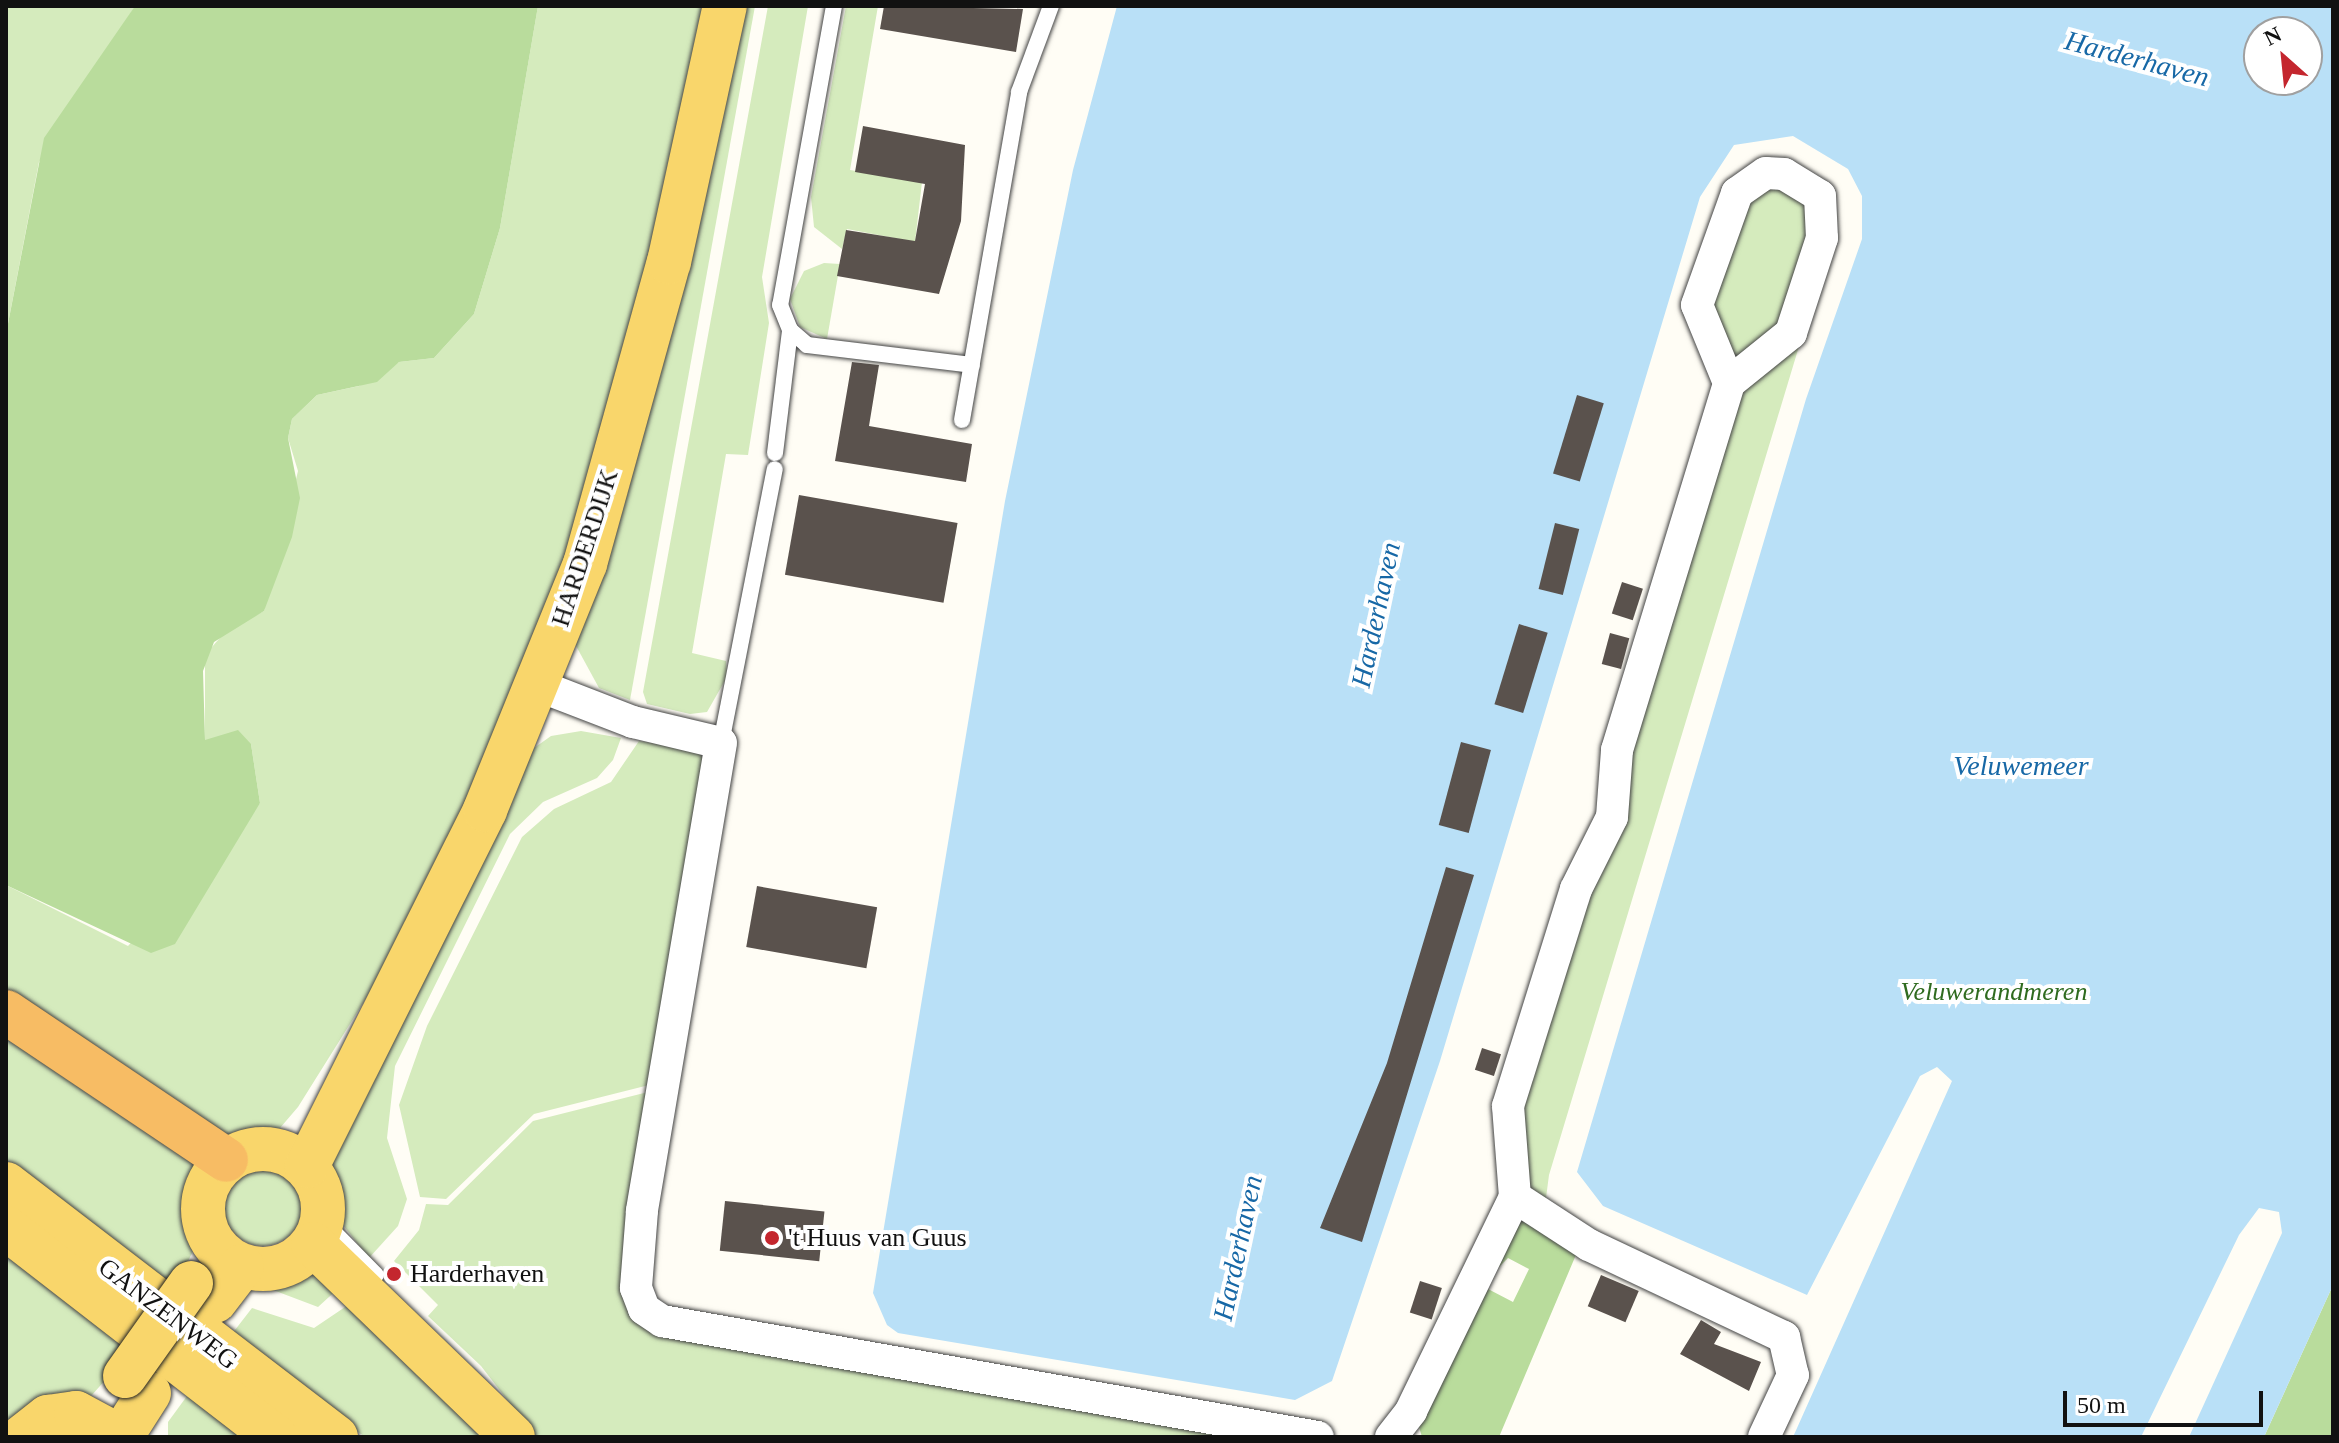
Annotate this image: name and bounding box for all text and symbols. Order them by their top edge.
north arrow [2243,16,2323,96]
text: N [2260,21,2286,51]
water label: Harderhaven [2061,24,2213,94]
street label: HARDERDIJK [545,466,625,630]
water label: Harderhaven [1344,539,1408,691]
water label: Veluwemeer [1953,749,2089,783]
park label: Veluwerandmeren [1901,976,2087,1008]
water label: Harderhaven [1206,1172,1270,1324]
place label: 't Huus van Guus [788,1222,967,1254]
marker: 't Huus van Guus [763,1229,781,1247]
street label: GANZENWEG [92,1252,244,1376]
place label: Harderhaven [410,1258,544,1290]
marker: Harderhaven [385,1265,403,1283]
scale bar [2067,1375,2267,1425]
text: 50 m [2077,1392,2126,1418]

